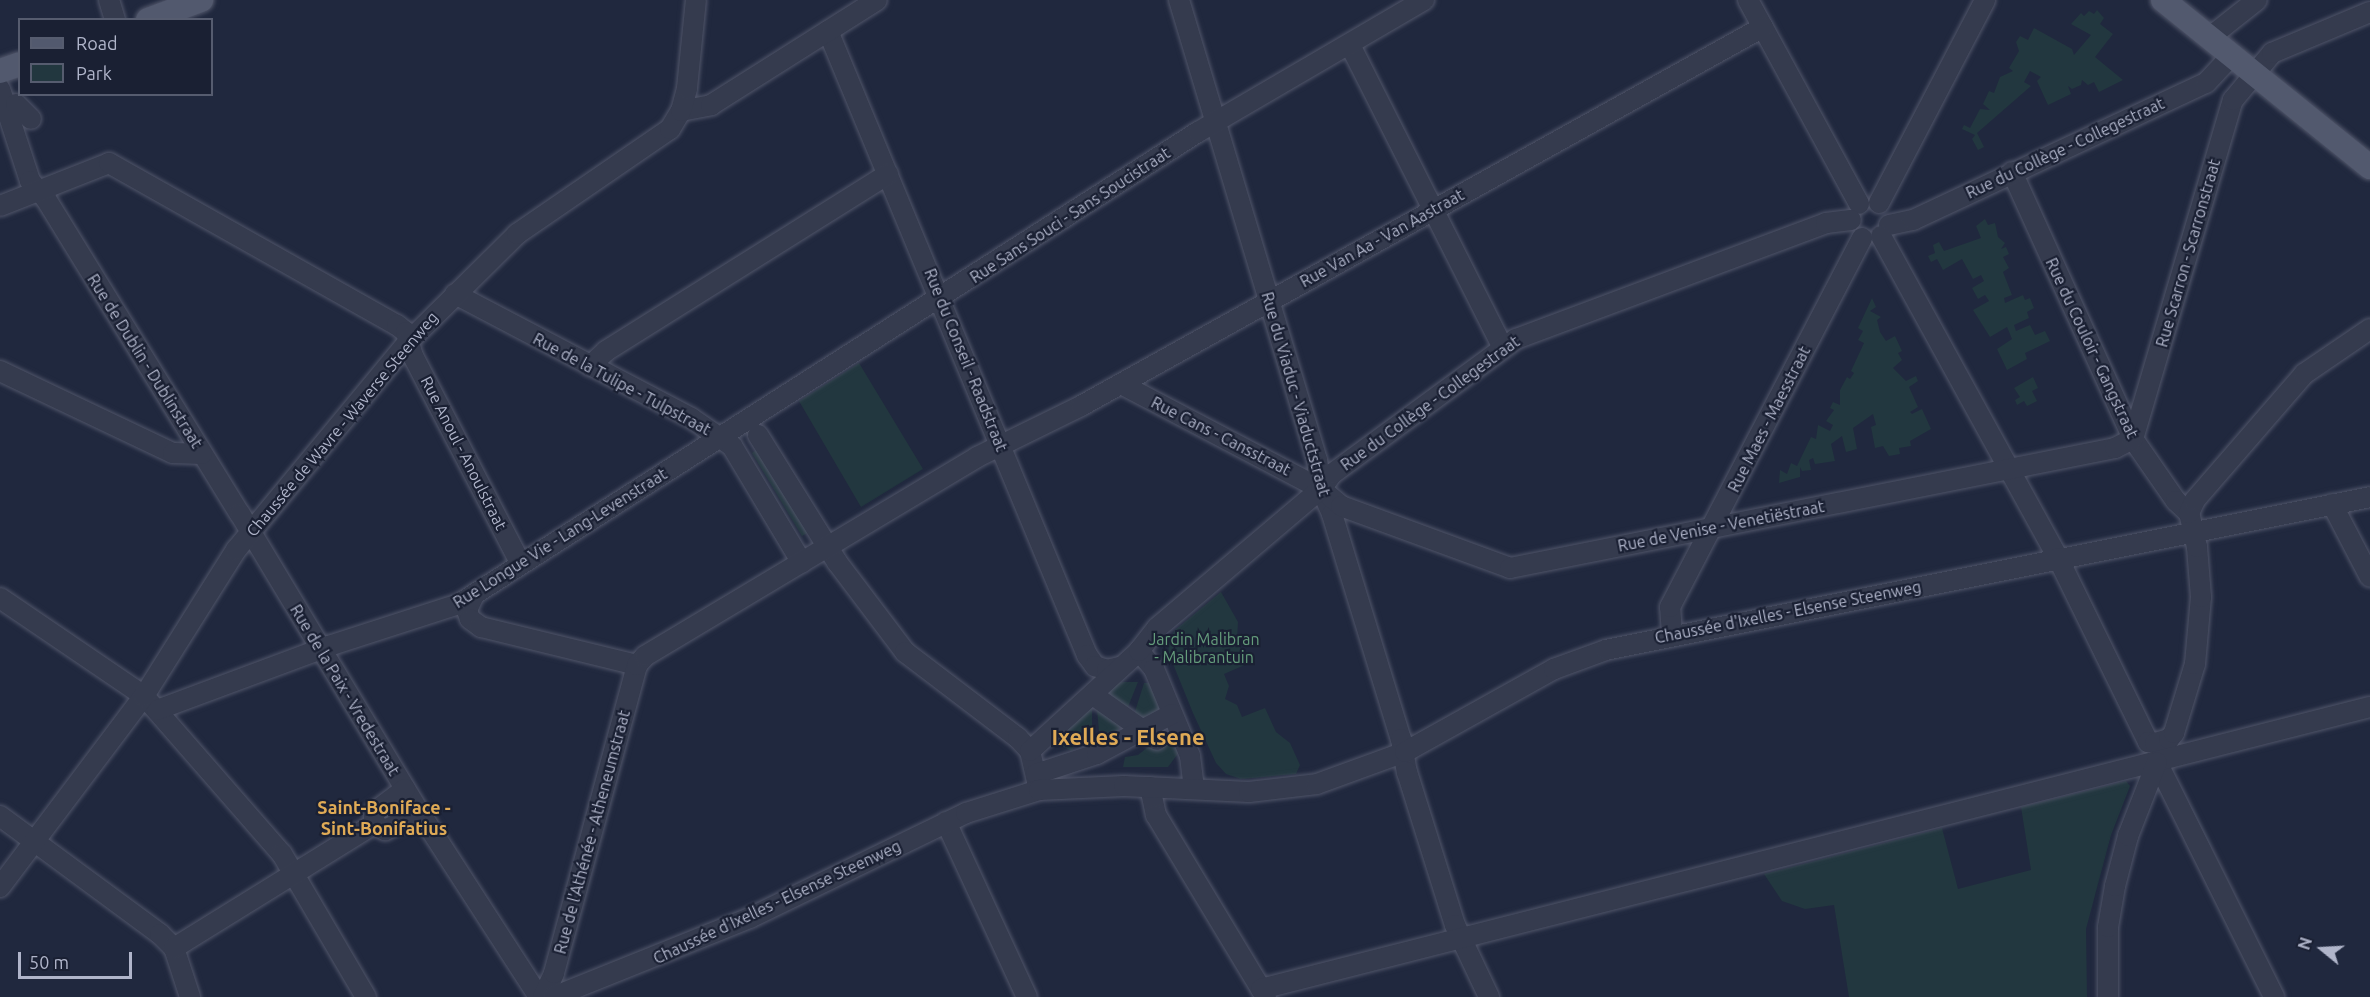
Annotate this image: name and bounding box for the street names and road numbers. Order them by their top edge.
street label: Rue du Collège - Collegestraat [1963,94,2167,202]
street label: Rue Sans Souci - Sans Soucistraat [966,143,1174,287]
street label: Rue Scarron - Scarronstraat [2152,157,2224,349]
street label: Rue Van Aa - Van Aastraat [1297,185,1467,291]
street label: Rue du Couloir - Gangstraat [2042,255,2142,441]
street label: Rue du Conseil - Raadstraat [920,266,1012,454]
street label: Rue de Dublin - Dublinstraat [83,270,207,452]
street label: Rue du Viaduc - Viaductstraat [1258,290,1334,498]
street label: Chaussée de Wavre - Waverse Steenweg [242,308,442,540]
street label: Rue de la Tulipe - Tulpstraat [530,329,714,439]
street label: Rue du Collège - Collegestraat [1337,332,1523,474]
street label: Rue Maes - Maesstraat [1724,343,1814,495]
street label: Rue Anoul - Anoulstraat [417,373,511,533]
street label: Rue Cans - Cansstraat [1148,393,1294,479]
street label: Rue Longue Vie - Lang-Levenstraat [450,464,670,612]
street label: Rue de Venise - Venetiëstraat [1616,497,1826,555]
street label: Chaussée d'Ixelles - Elsense Steenweg [1653,577,1923,647]
street label: Rue de la Paix - Vredestraat [286,601,404,779]
street label: Rue de l'Athénée - Atheneumstraat [550,708,634,956]
street label: Chaussée d'Ixelles - Elsense Steenweg [650,836,904,968]

